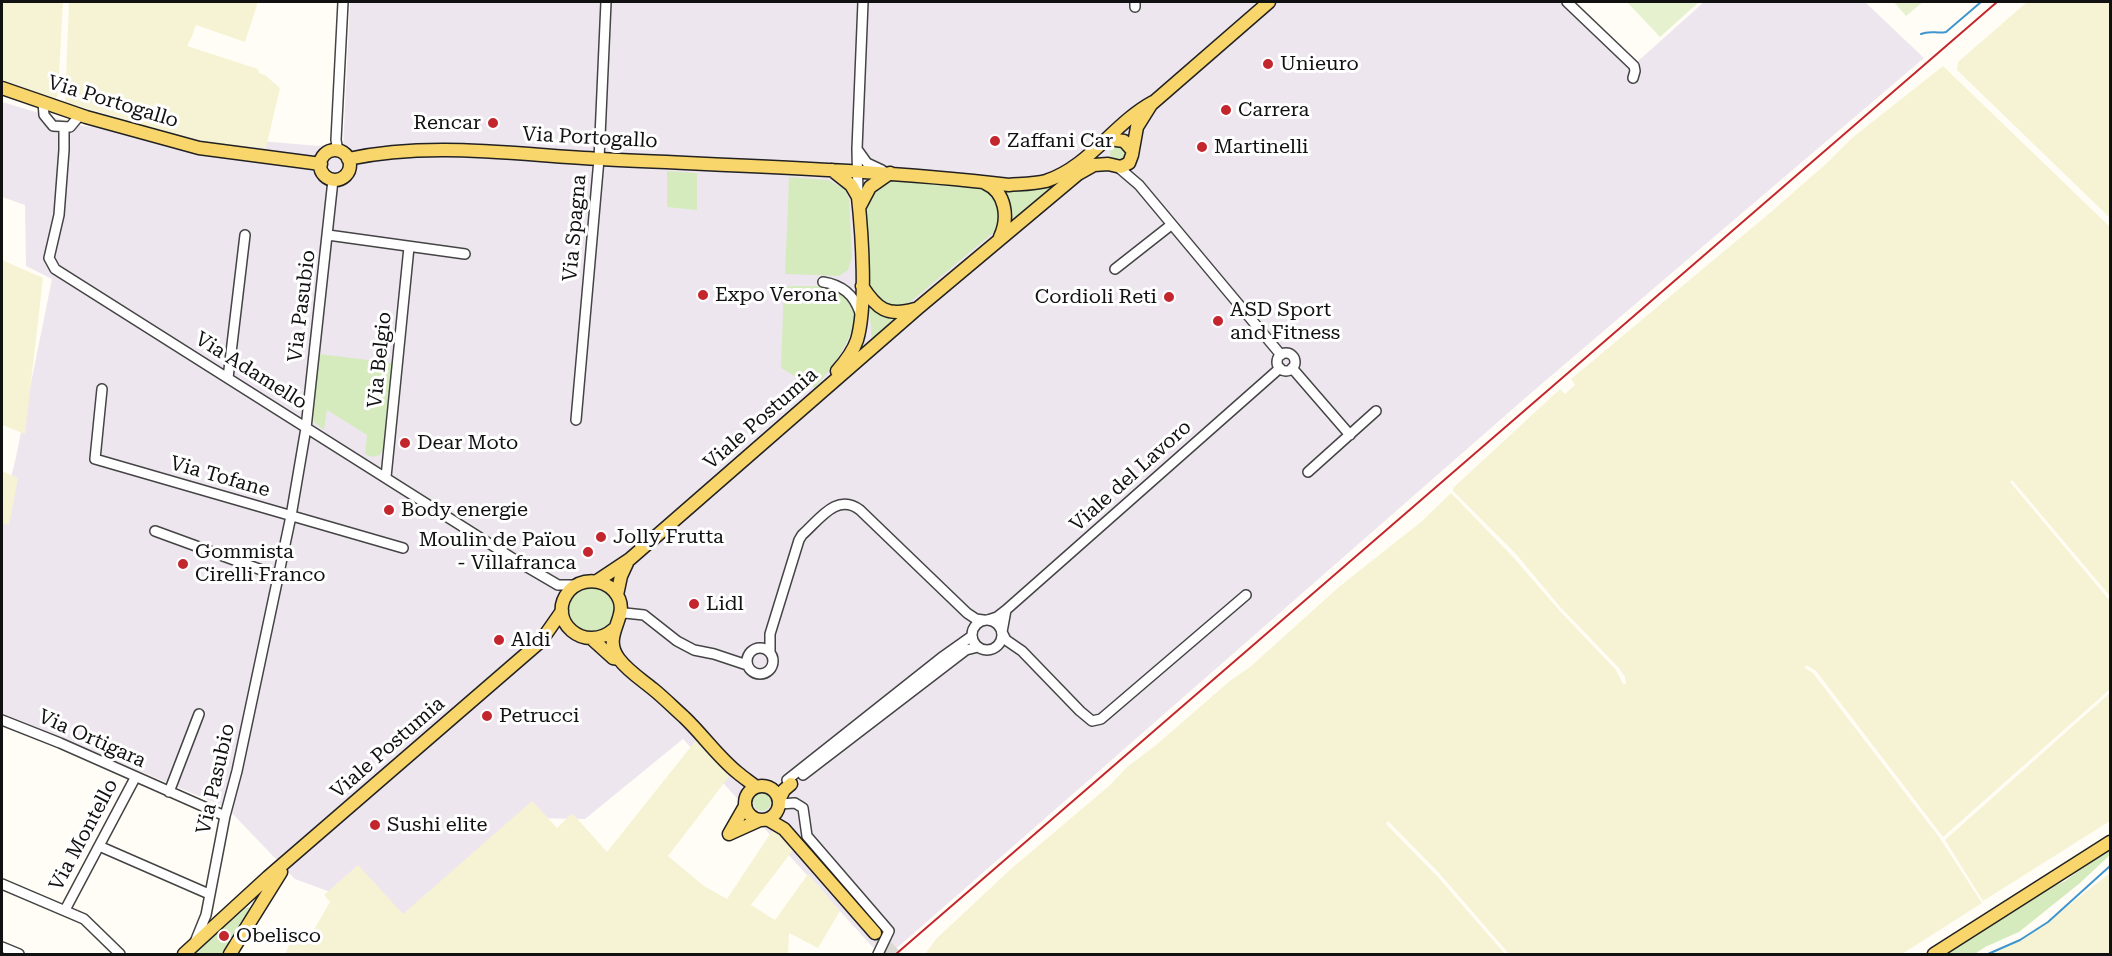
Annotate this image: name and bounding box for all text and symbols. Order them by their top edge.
place label: Unieuro [1280,52,1359,76]
marker: Unieuro [1261,57,1275,71]
street label: Via Portogallo [45,71,181,133]
place label: Carrera [1238,98,1309,122]
marker: Carrera [1219,103,1233,117]
place label: Rencar [413,111,481,135]
marker: Rencar [486,116,500,130]
street label: Via Portogallo [522,122,658,154]
place label: Zaffani Car [1007,129,1113,153]
marker: Zaffani Car [988,134,1002,148]
place label: Martinelli [1214,135,1308,159]
marker: Martinelli [1195,140,1209,154]
street label: Via Spagna [558,173,592,283]
street label: Via Pasubio [283,249,321,363]
place label: Expo Verona [715,283,838,307]
place label: Cordioli Reti [1035,285,1157,309]
marker: Expo Verona [696,288,710,302]
marker: Cordioli Reti [1162,290,1176,304]
place label: ASD Sport and Fitness [1230,298,1340,345]
street label: Via Belgio [363,311,397,409]
marker: ASD Sport and Fitness [1211,314,1225,328]
street label: Via Adamello [191,327,311,415]
street label: Viale Postumia [699,363,823,475]
street label: Viale del Lavoro [1065,415,1197,537]
place label: Dear Moto [417,431,518,455]
marker: Dear Moto [398,436,412,450]
street label: Via Tofane [167,451,273,503]
place label: Body energie [401,498,528,522]
marker: Body energie [382,503,396,517]
place label: Jolly Frutta [613,525,724,549]
place label: Moulin de Païou - Villafranca [419,528,576,575]
marker: Jolly Frutta [594,530,608,544]
place label: Gommista Cirelli Franco [195,540,326,587]
marker: Moulin de Païou - Villafranca [581,545,595,559]
marker: Gommista Cirelli Franco [176,557,190,571]
place label: Lidl [706,592,744,616]
marker: Lidl [687,597,701,611]
place label: Aldi [511,628,551,652]
marker: Aldi [492,633,506,647]
street label: Viale Postumia [326,692,450,804]
place label: Petrucci [499,704,579,728]
street label: Via Ortigara [34,705,150,773]
marker: Petrucci [480,709,494,723]
street label: Via Pasubio [192,721,240,837]
street label: Via Montello [45,775,123,895]
place label: Sushi elite [387,813,487,837]
marker: Sushi elite [368,818,382,832]
place label: Obelisco [236,924,321,948]
marker: Obelisco [217,929,231,943]

